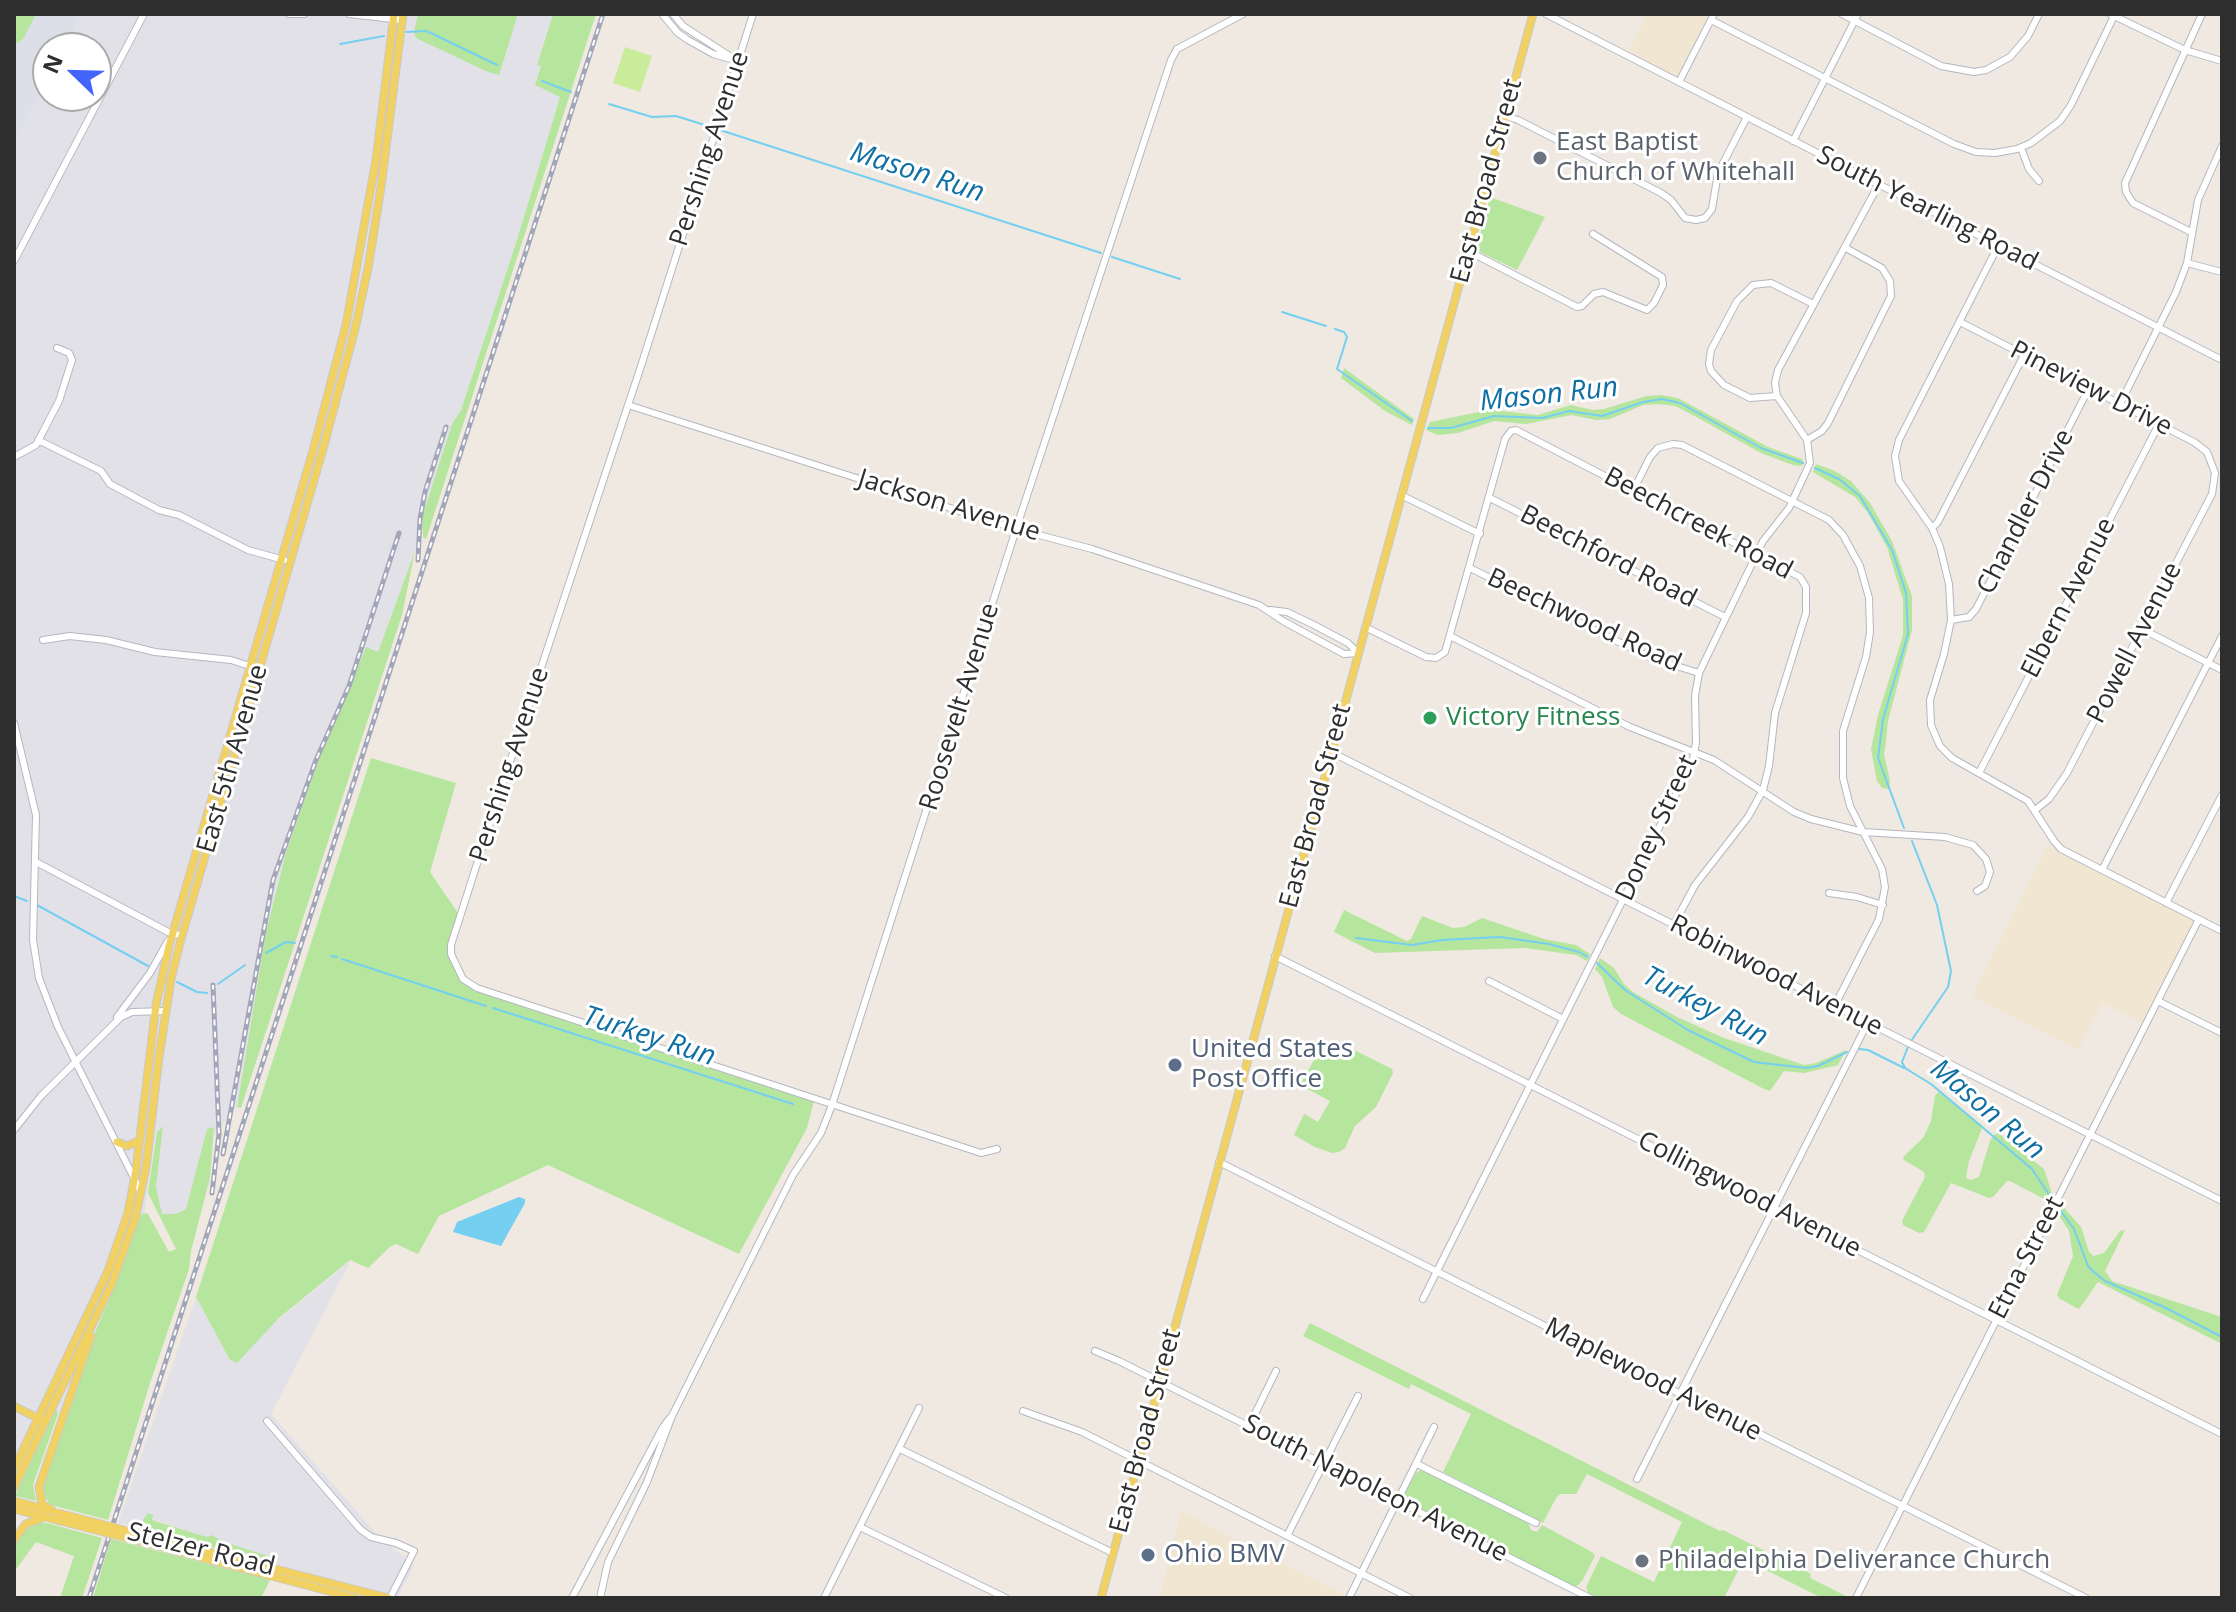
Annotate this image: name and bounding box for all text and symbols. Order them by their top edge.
north arrow [32,32,112,112]
street label: Pershing Avenue [664,48,756,250]
text: N [34,49,69,78]
street label: East Broad Street [1445,75,1529,287]
place label: East Baptist Church of Whitehall [1556,127,1795,188]
water label: Mason Run [846,136,988,210]
street label: South Yearling Road [1811,140,2043,278]
marker: East Baptist Church of Whitehall [1531,149,1549,167]
street label: Pineview Drive [2005,335,2177,443]
water label: Mason Run [1478,371,1620,419]
street label: Chandler Drive [1971,424,2081,600]
street label: Beechcreek Road [1598,461,1798,587]
street label: Jackson Avenue [854,463,1044,549]
street label: Beechford Road [1514,499,1702,615]
street label: Elbern Avenue [2015,513,2123,683]
street label: Powell Avenue [2081,557,2189,729]
street label: Beechwood Road [1482,562,1686,680]
street label: Roosevelt Avenue [914,600,1006,814]
street label: East 5th Avenue [191,661,275,857]
street label: Pershing Avenue [464,664,556,866]
street label: East Broad Street [1274,700,1358,912]
place label: Victory Fitness [1446,702,1620,734]
marker: Victory Fitness [1421,709,1439,727]
street label: Doney Street [1610,750,1704,906]
street label: Robinwood Avenue [1664,909,1888,1043]
water label: Turkey Run [1637,960,1773,1054]
water label: Turkey Run [579,1000,719,1074]
place label: United States Post Office [1191,1034,1353,1096]
water label: Mason Run [1923,1053,2051,1167]
marker: United States Post Office [1166,1056,1184,1074]
street label: Collingwood Avenue [1632,1125,1866,1265]
street label: Etna Street [1983,1191,2071,1325]
street label: Maplewood Avenue [1539,1312,1767,1448]
street label: East Broad Street [1104,1325,1188,1537]
street label: South Napoleon Avenue [1237,1408,1513,1570]
street label: Stelzer Road [124,1517,278,1583]
place label: Ohio BMV [1164,1539,1285,1571]
place label: Philadelphia Deliverance Church [1658,1545,2050,1577]
marker: Ohio BMV [1139,1546,1157,1564]
marker: Philadelphia Deliverance Church [1633,1552,1651,1570]

